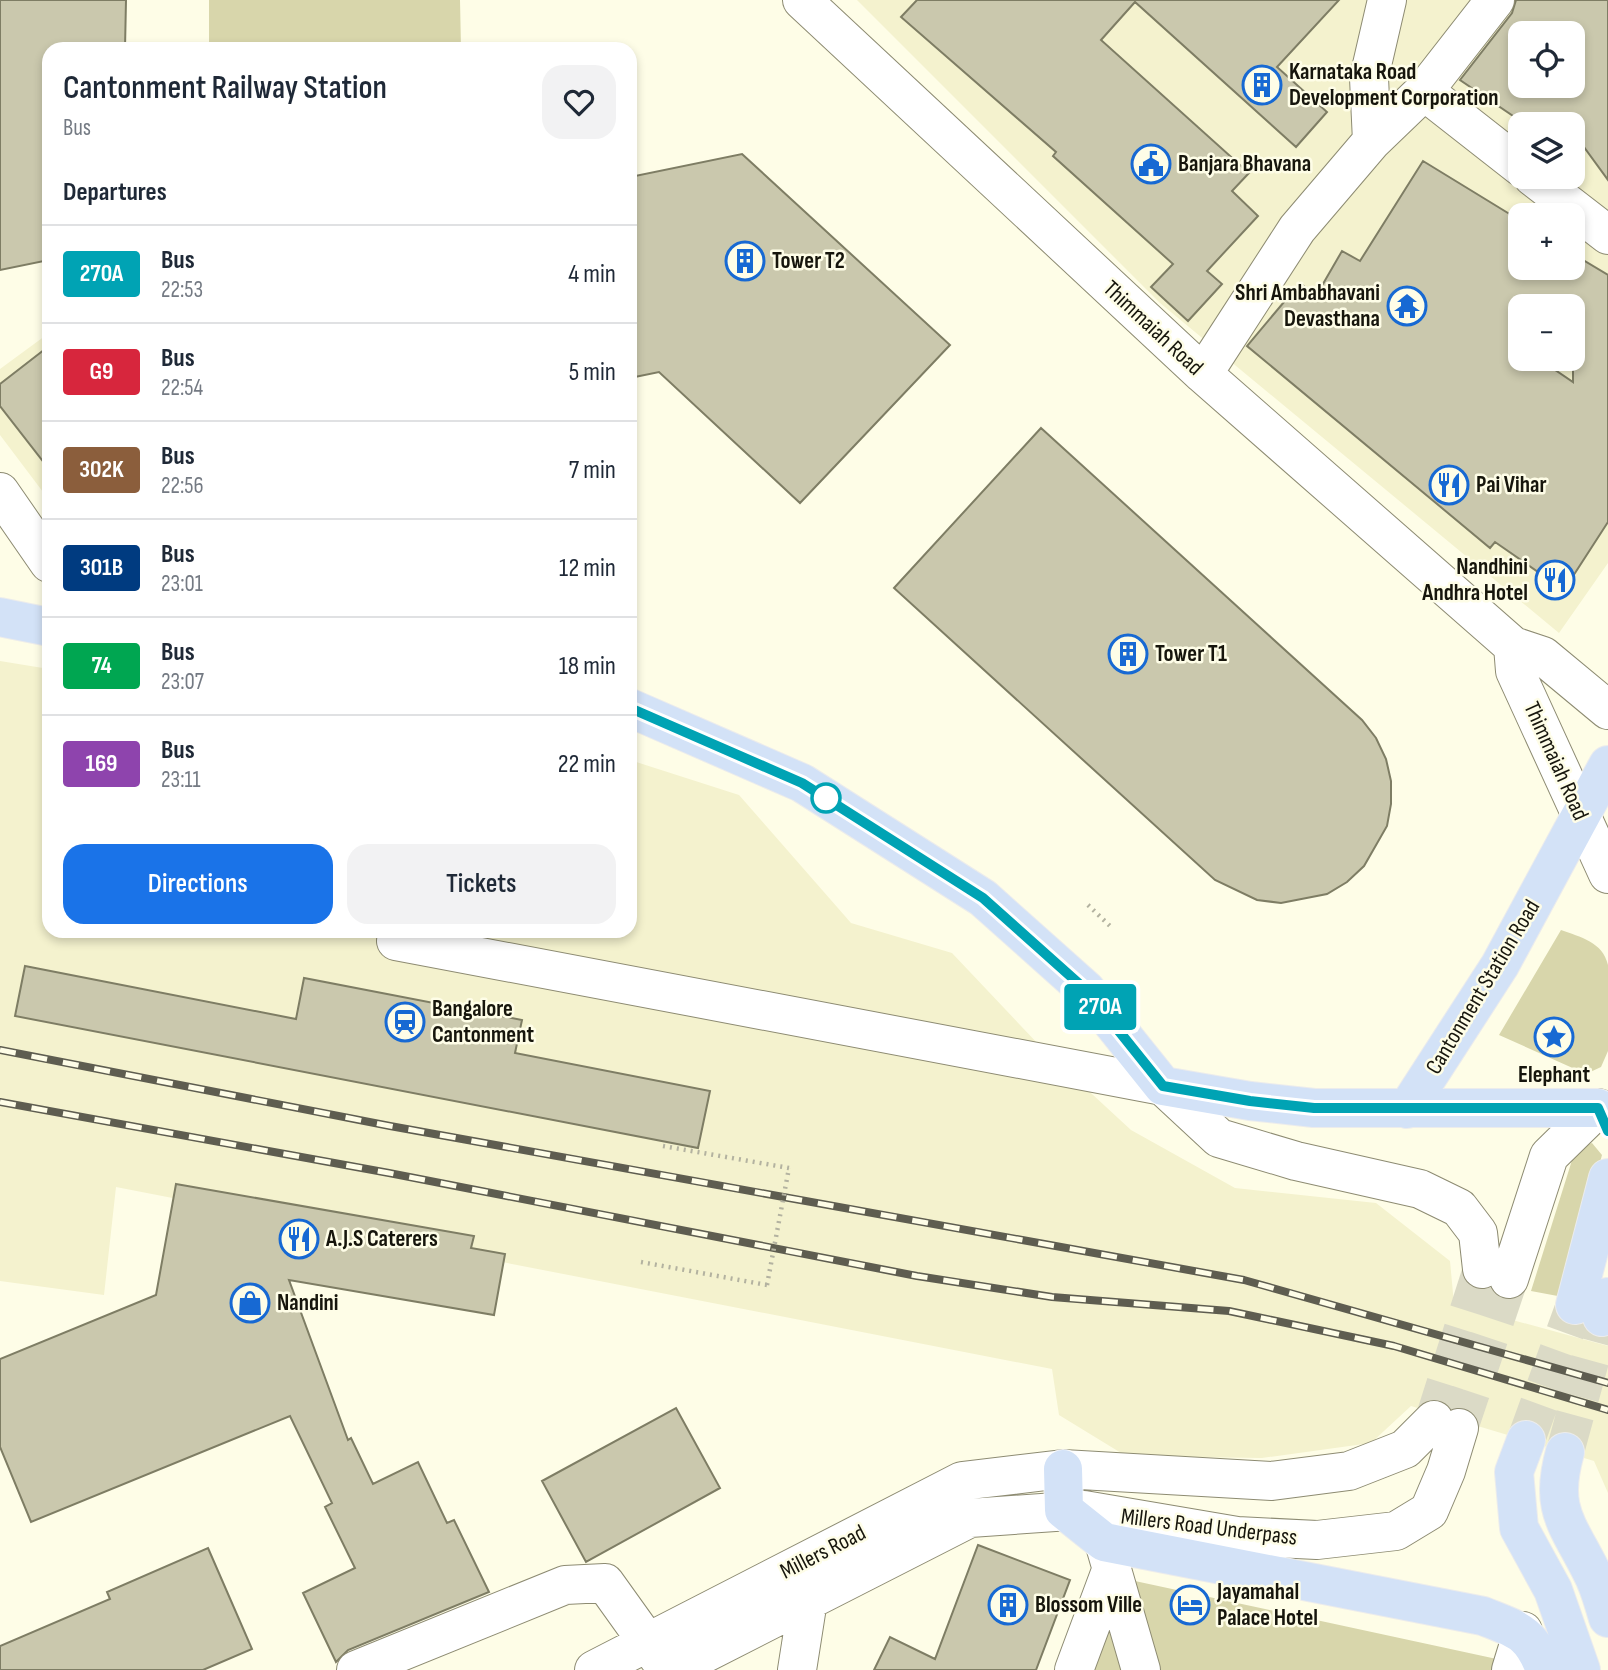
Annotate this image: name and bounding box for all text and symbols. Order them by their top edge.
map controls [1508,21,1585,371]
button: locate [1508,21,1585,98]
place label: Karnataka Road Development Corporation [1289,58,1499,112]
building icon: Karnataka Road Development Corporation [1241,64,1283,106]
button: heart [542,65,616,139]
text: Cantonment Railway Station [63,68,387,108]
button: layers [1508,112,1585,189]
text: Bus [63,114,91,142]
public building icon: Banjara Bhavana [1130,143,1172,185]
place label: Banjara Bhavana [1178,150,1311,178]
text: Departures [63,177,167,208]
button: + [1508,203,1585,280]
building icon: Tower T2 [724,240,766,282]
text: Bus [161,245,195,276]
place label: Tower T2 [772,247,845,275]
text: 270A [80,259,123,288]
text: 4 min [568,259,616,290]
street label: Thimmaiah Road [1097,275,1209,381]
text: 22:53 [161,276,203,304]
place label: Shri Ambabhavani Devasthana [1235,279,1380,333]
temple icon: Shri Ambabhavani Devasthana [1386,285,1428,327]
button: − [1508,294,1585,371]
text: Bus [161,343,195,374]
text: G9 [90,357,113,386]
text: 5 min [569,357,616,388]
text: 22:54 [161,374,203,402]
text: Bus [161,441,195,472]
text: 302K [79,455,124,484]
text: 7 min [569,455,616,486]
restaurant icon: Pai Vihar [1428,464,1470,506]
place label: Pai Vihar [1476,471,1547,499]
text: 22:56 [161,472,204,500]
text: Bus [161,539,195,570]
text: 301B [80,553,123,582]
text: 12 min [559,553,616,584]
place label: Nandhini Andhra Hotel [1421,553,1528,607]
restaurant icon: Nandhini Andhra Hotel [1534,559,1576,601]
text: 23:01 [161,570,203,598]
building icon: Tower T1 [1107,633,1149,675]
text: Bus [161,637,195,668]
place label: Tower T1 [1155,640,1227,668]
text: 74 [91,651,112,680]
text: 18 min [559,651,616,682]
text: 23:07 [161,668,204,696]
street label: Thimmaiah Road [1517,697,1595,825]
text: Bus [161,735,195,766]
text: 169 [85,749,118,778]
text: 22 min [558,749,616,780]
text: 23:11 [161,766,201,794]
unlabelled marker [811,783,841,813]
button: Directions [63,844,333,924]
button: Tickets [347,844,616,924]
street label: Cantonment Station Road [1420,895,1546,1079]
line badge: 270A [1051,984,1149,1030]
text: 270A [1078,992,1122,1021]
place label: Bangalore Cantonment [432,995,534,1049]
station icon: Bangalore Cantonment [384,1001,426,1043]
place icon: Elephant [1533,1016,1575,1058]
place label: Elephant [1518,1061,1590,1089]
restaurant icon: A.J.S Caterers [278,1218,320,1260]
place label: A.J.S Caterers [325,1225,438,1253]
shop icon: Nandini [229,1282,271,1324]
place label: Nandini [277,1289,339,1317]
street label: Millers Road Underpass [1119,1502,1299,1552]
street label: Millers Road [776,1519,870,1585]
place label: Jayamahal Palace Hotel [1216,1578,1318,1632]
building icon: Blossom Ville [987,1584,1029,1626]
hotel icon: Jayamahal Palace Hotel [1169,1584,1211,1626]
place label: Blossom Ville [1035,1591,1142,1619]

